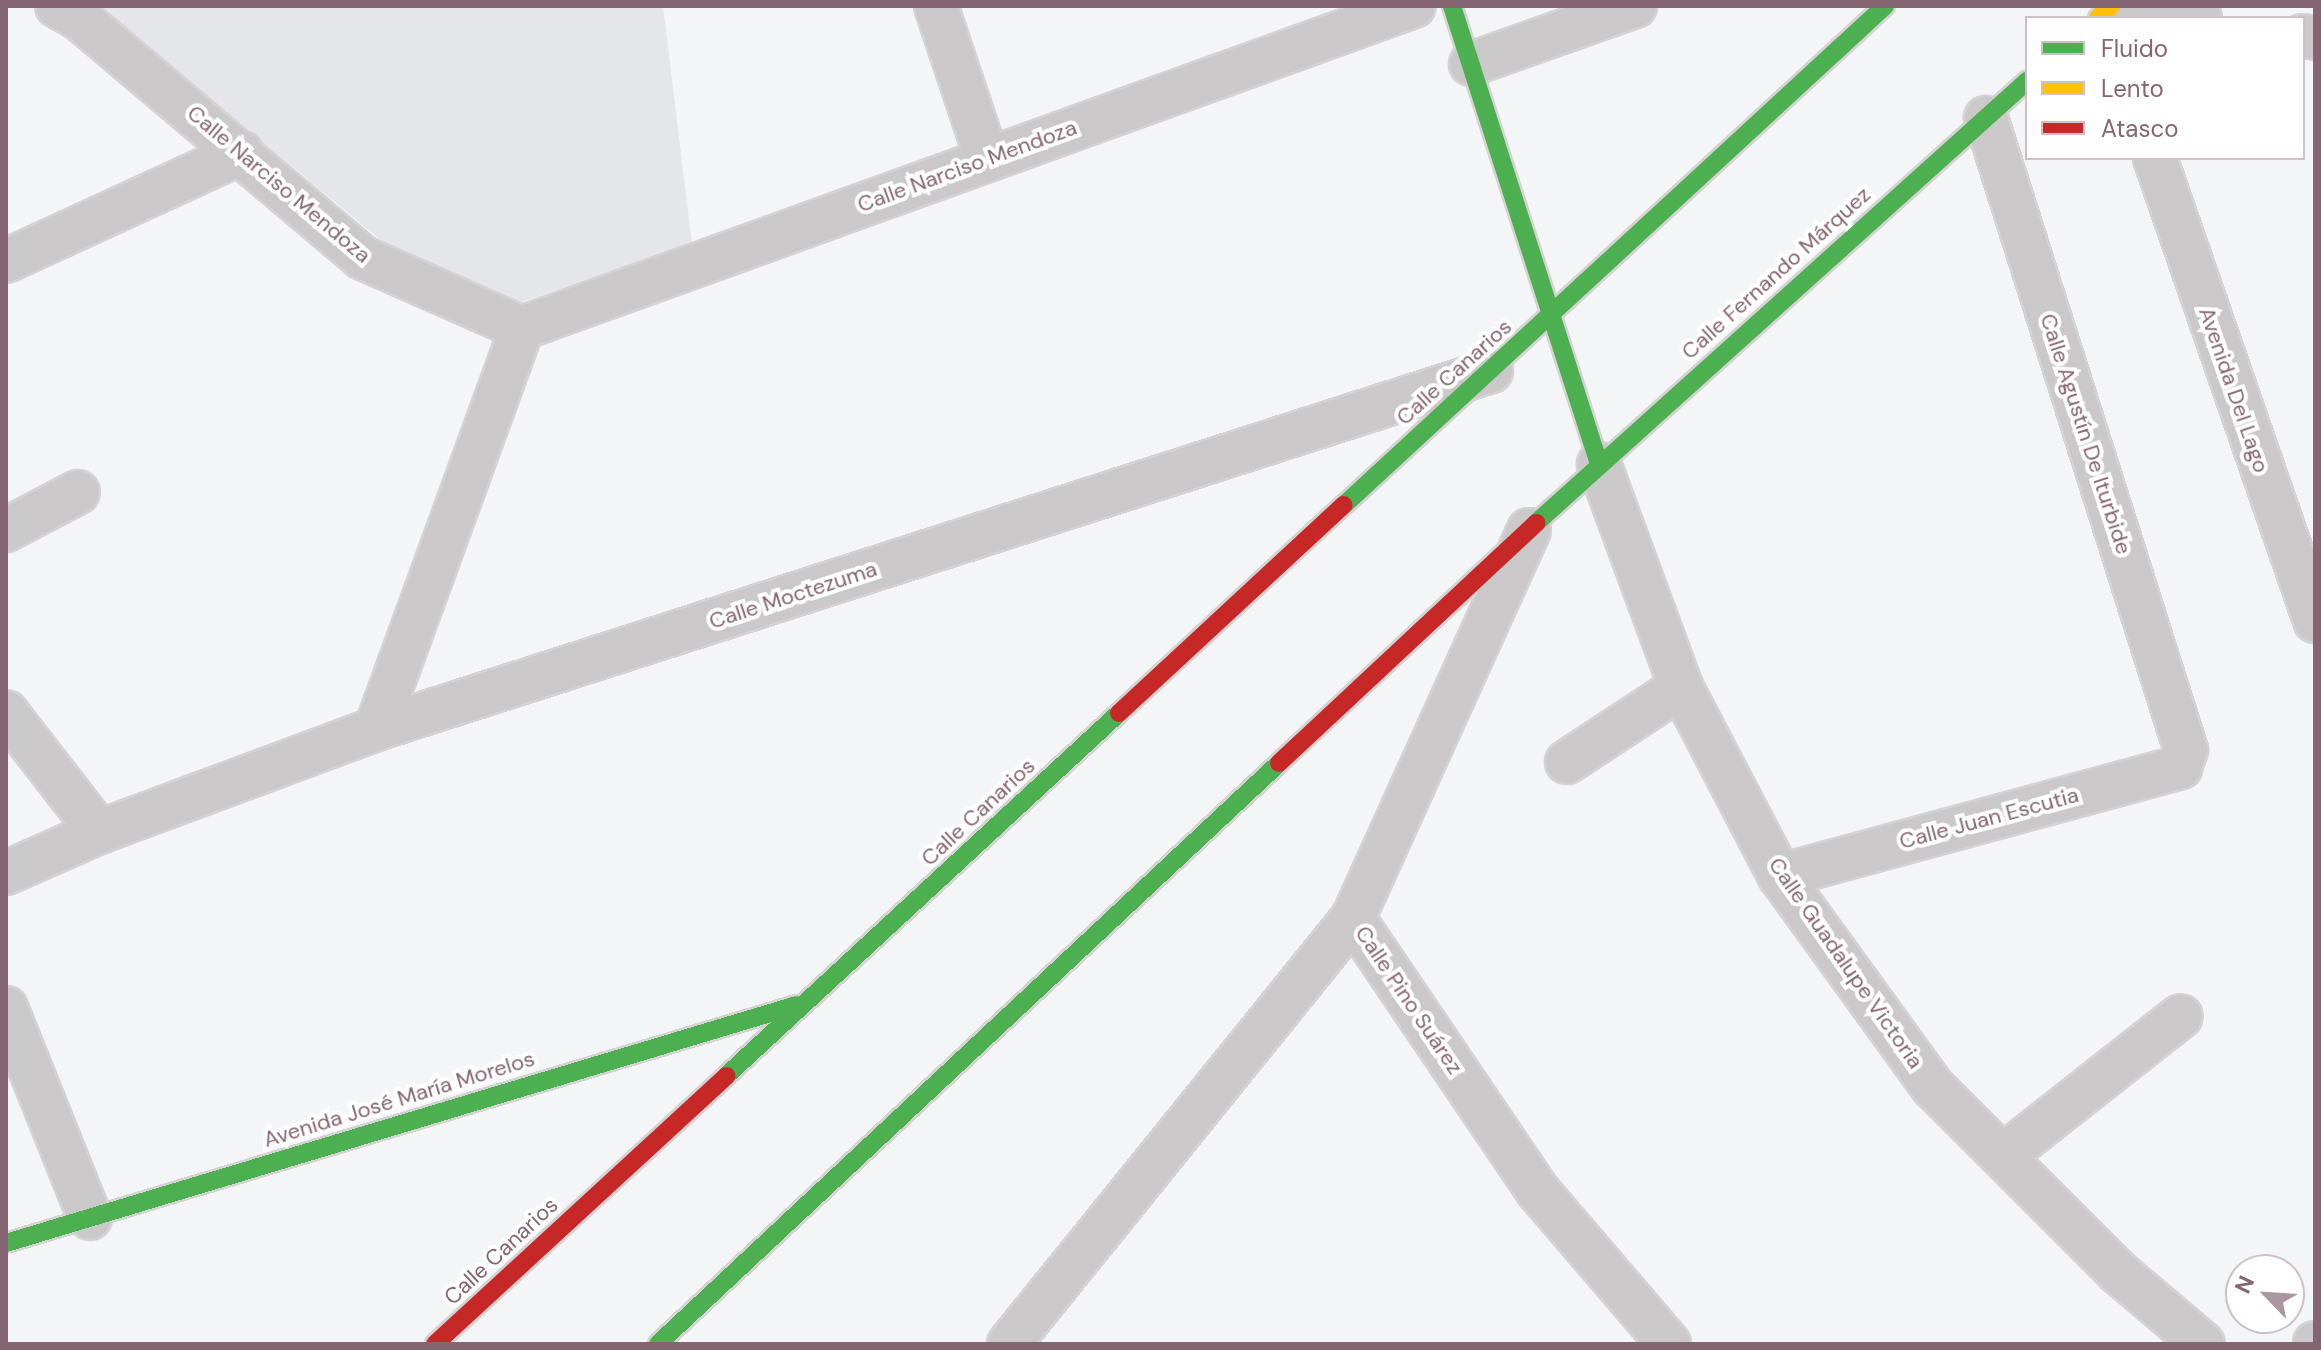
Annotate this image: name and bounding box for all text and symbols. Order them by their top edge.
legend [2025,16,2305,160]
text: Fluido [2101,33,2168,64]
text: Lento [2101,73,2164,104]
street label: Calle Narciso Mendoza [182,100,376,268]
text: Atasco [2101,113,2178,144]
street label: Calle Narciso Mendoza [854,114,1080,218]
street label: Calle Fernando Márquez [1676,181,1876,365]
street label: Avenida Del Lago [2193,304,2275,476]
street label: Calle Agustín De Iturbide [2035,310,2137,558]
street label: Calle Canarios [1391,313,1517,431]
street label: Calle Moctezuma [706,555,880,635]
street label: Calle Canarios [916,753,1040,871]
street label: Calle Juan Escutia [1896,781,2082,855]
street label: Calle Guadalupe Victoria [1763,852,1929,1074]
street label: Calle Pino Suárez [1350,921,1468,1079]
street label: Avenida José María Morelos [260,1045,538,1153]
street label: Calle Canarios [439,1192,563,1310]
north arrow [2225,1254,2305,1334]
text: N [2228,1271,2261,1298]

